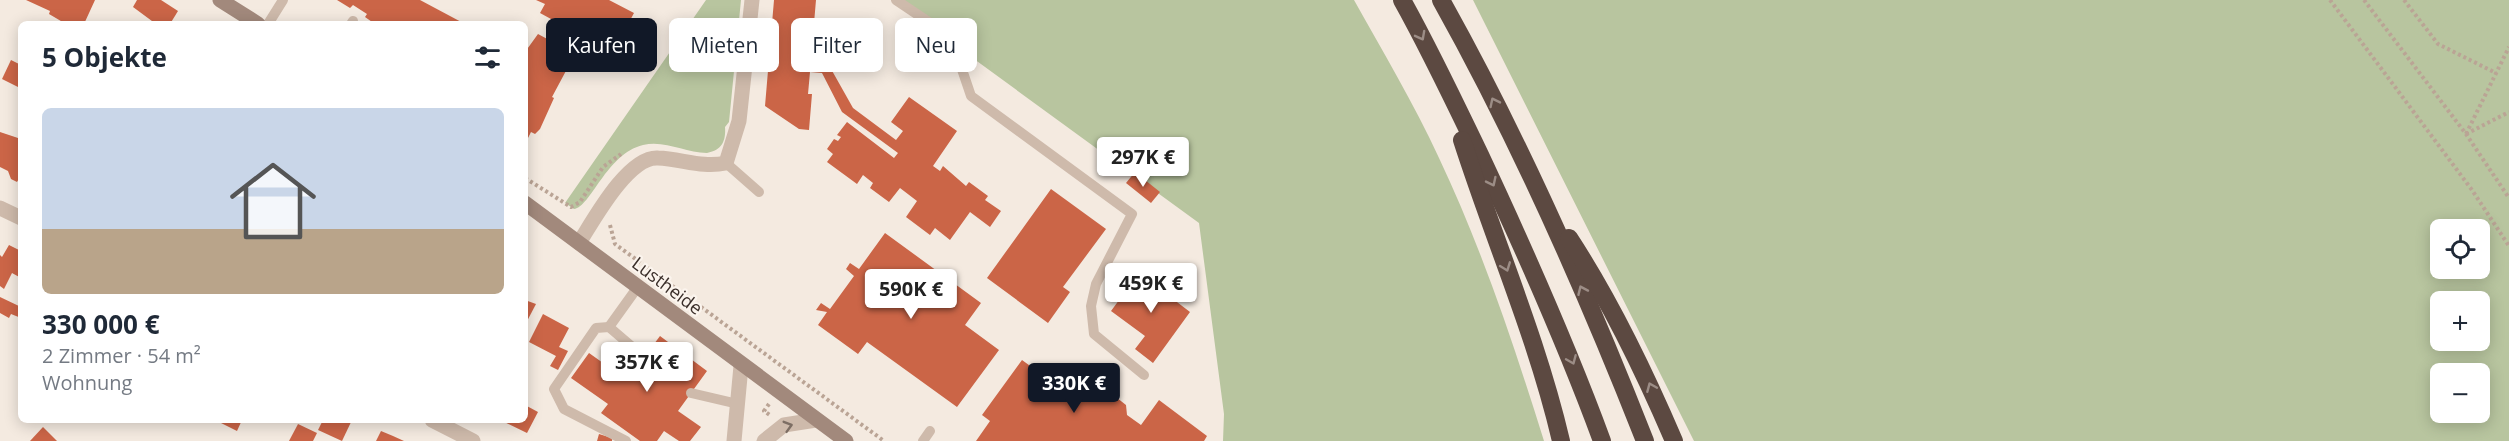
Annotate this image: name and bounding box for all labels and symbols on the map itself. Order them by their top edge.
one-way arrow [1414,30,1425,40]
one-way arrow [1489,97,1501,108]
pin: 297K € [1094,137,1192,188]
one-way arrow [1485,176,1497,187]
street label: Lustheide [628,251,708,320]
one-way arrow [1498,261,1511,272]
pin: 459K € [1102,263,1200,314]
pin: 590K € [862,269,960,320]
one-way arrow [1577,286,1589,297]
pin: 357K € [598,342,696,393]
one-way arrow [1565,354,1577,365]
pin: 330K € [1025,363,1123,414]
one-way arrow [1646,383,1658,394]
one-way arrow [783,420,793,433]

